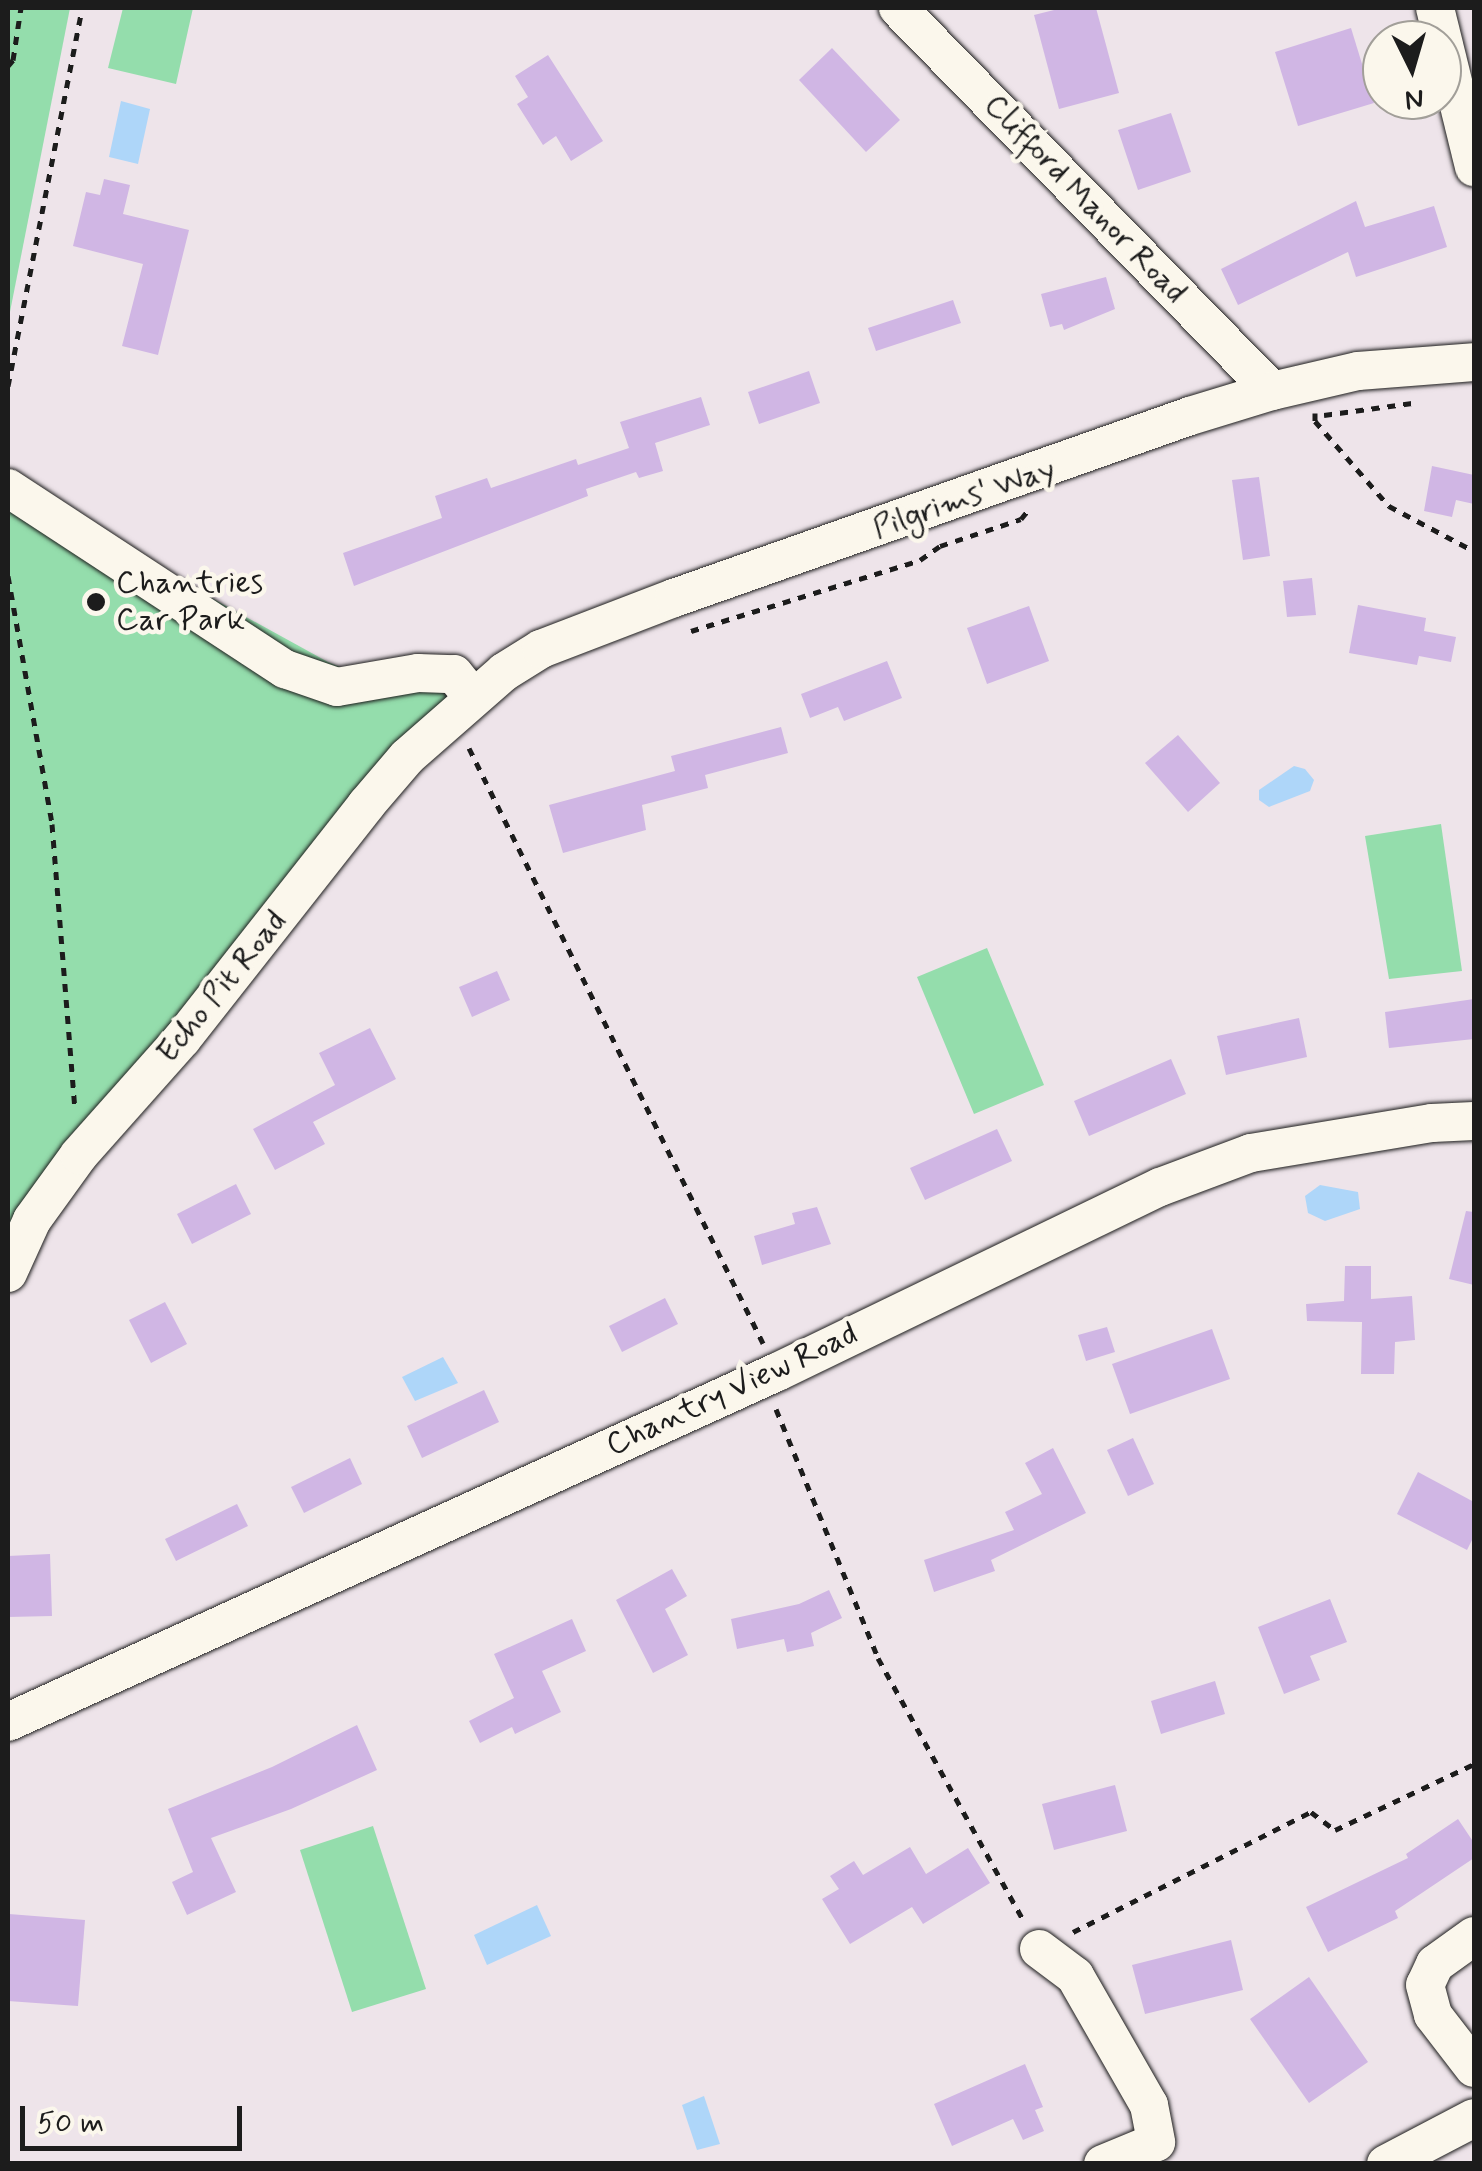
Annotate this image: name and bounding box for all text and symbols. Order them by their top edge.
north arrow [1362,20,1462,120]
text: N [1404,79,1425,118]
street label: Clifford Manor Road [974,85,1196,313]
street label: Pilgrims' Way [868,450,1060,548]
place label: Chantries Car Park [116,565,263,640]
marker: Chantries Car Park [85,591,107,613]
street label: Echo Pit Road [150,904,294,1070]
street label: Chantry View Road [601,1315,863,1465]
scale bar [25,2086,248,2148]
text: 50 m [37,2104,104,2143]

